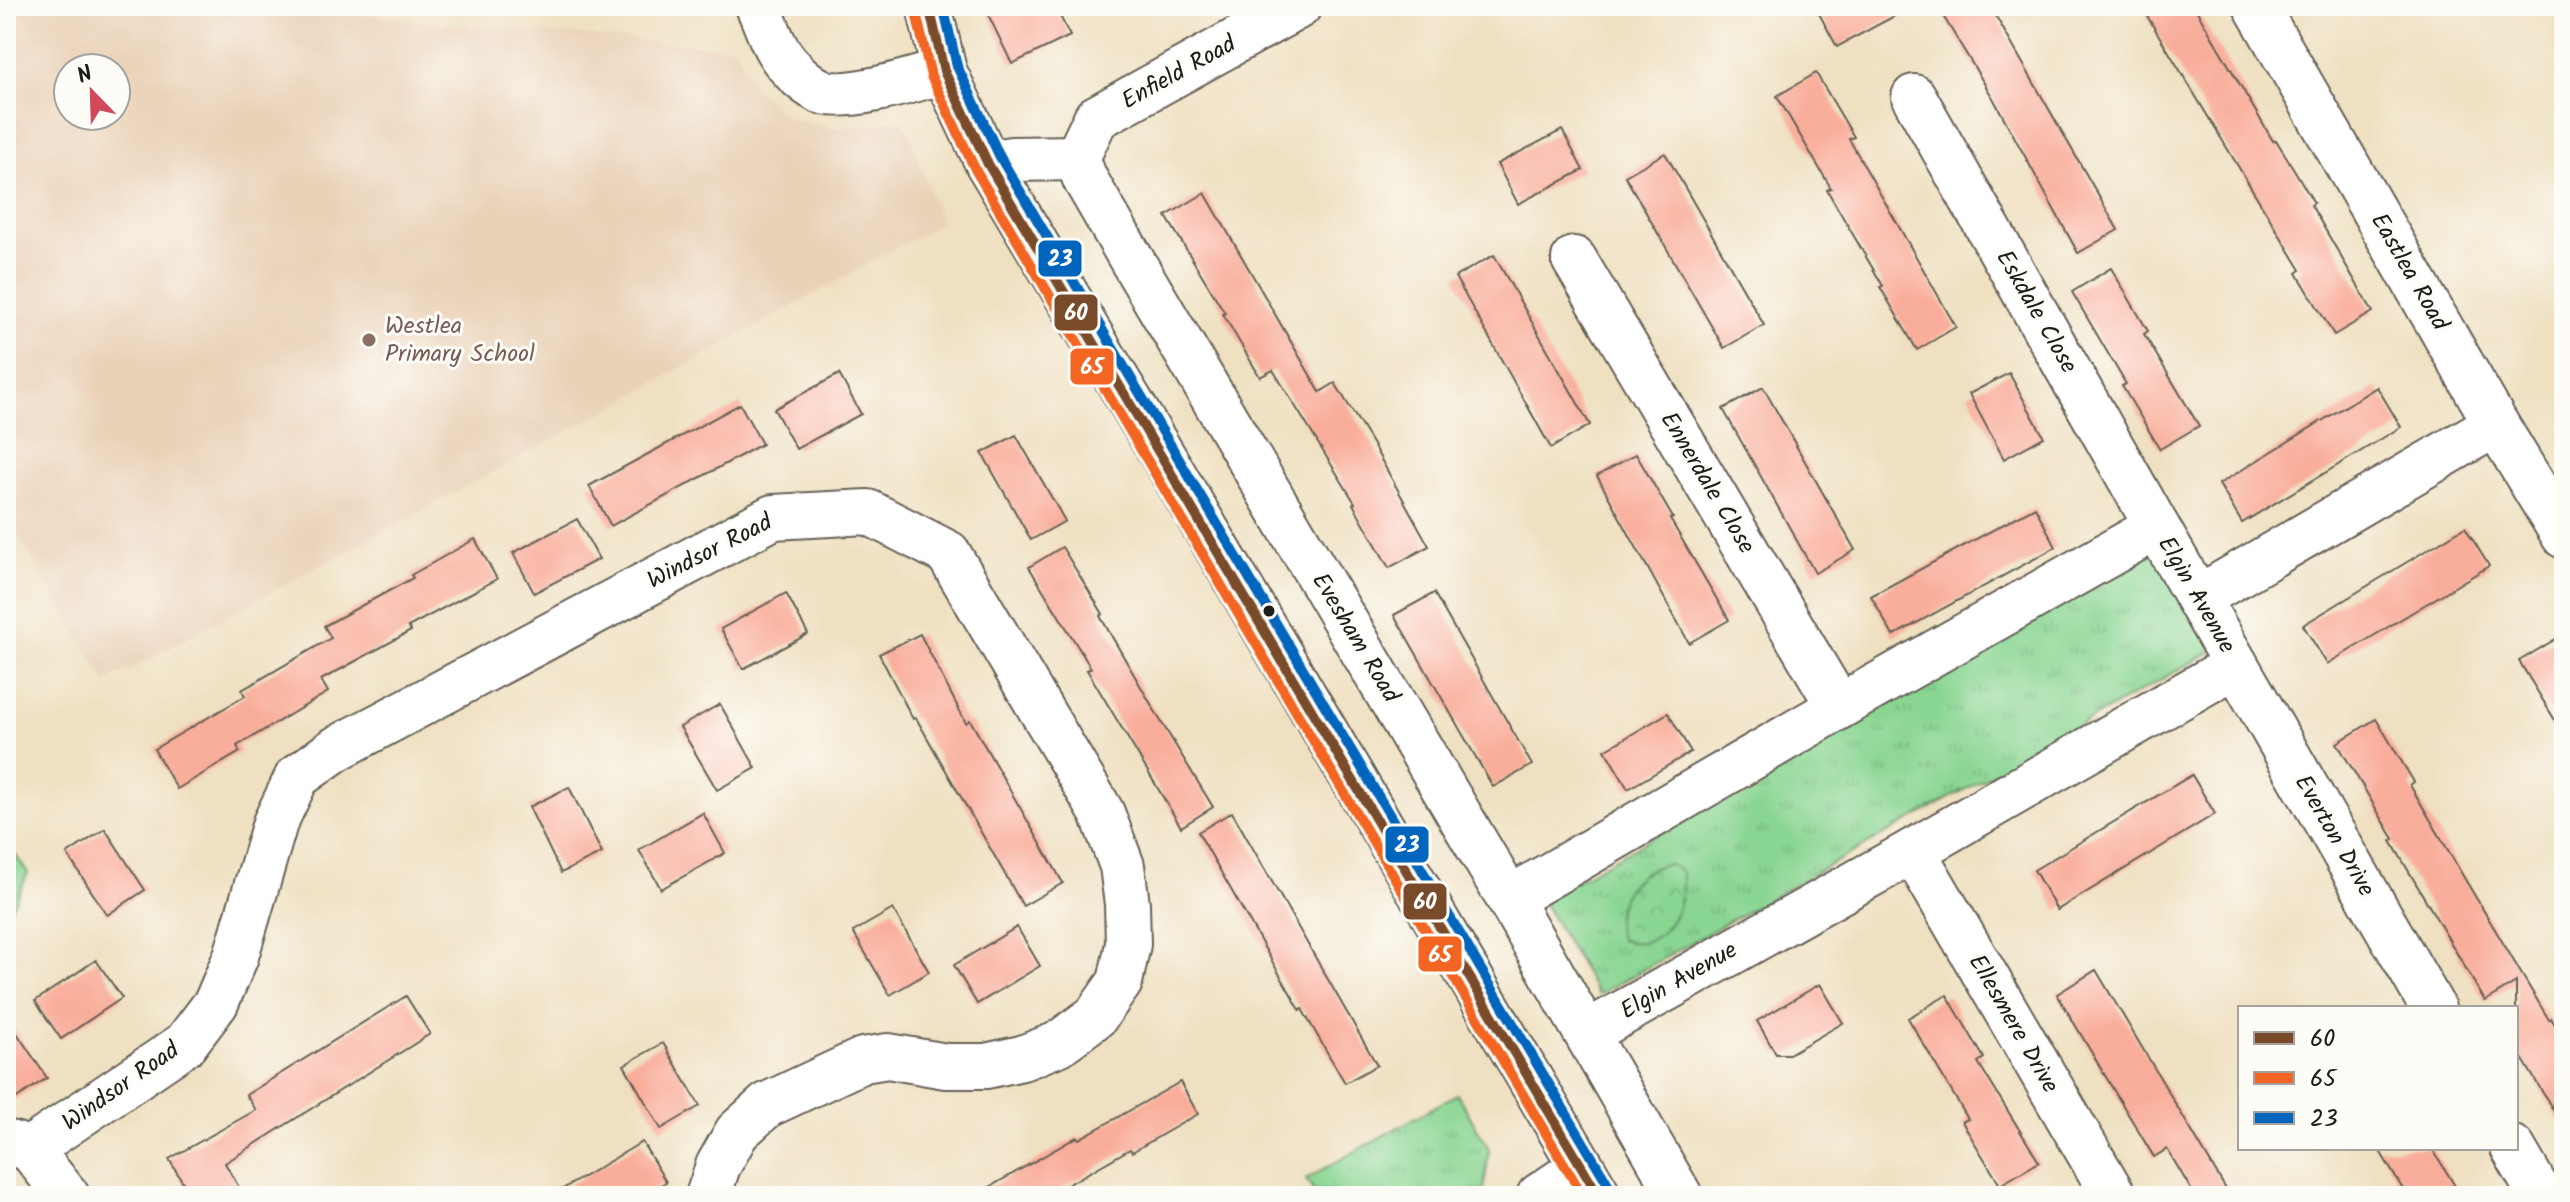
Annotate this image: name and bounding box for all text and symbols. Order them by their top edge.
street label: Enfield Road [1114,25,1244,121]
north arrow [52,52,132,132]
text: N [72,57,98,95]
street label: Eastlea Road [2359,206,2459,339]
line badge: 23 [1037,239,1083,278]
text: 23 [1048,243,1072,278]
street label: Eskdale Close [1985,243,2087,381]
line badge: 60 [1053,293,1099,332]
text: 60 [1064,297,1088,332]
place label: Westlea Primary School [385,307,535,374]
marker: Westlea Primary School [360,331,378,349]
line badge: 65 [1069,347,1115,386]
text: 65 [1080,351,1105,386]
street label: Ennerdale Close [1649,404,1765,562]
street label: Windsor Road [641,503,780,600]
street label: Elgin Avenue [2147,529,2246,661]
street label: Evesham Road [1301,565,1410,712]
unlabelled marker [1261,603,1277,619]
street label: Everton Drive [2283,768,2385,905]
line badge: 23 [1384,825,1430,864]
text: 23 [1395,829,1419,864]
line badge: 60 [1402,882,1448,921]
text: 60 [1413,886,1437,921]
street label: Elgin Avenue [1613,931,1745,1030]
line badge: 65 [1417,935,1463,973]
text: 65 [1428,939,1453,974]
street label: Ellesmere Drive [1957,947,2069,1101]
legend [2238,1006,2518,1150]
text: 60 [2310,1020,2335,1059]
street label: Windsor Road [54,1031,189,1142]
text: 65 [2310,1060,2338,1099]
text: 23 [2310,1100,2338,1139]

